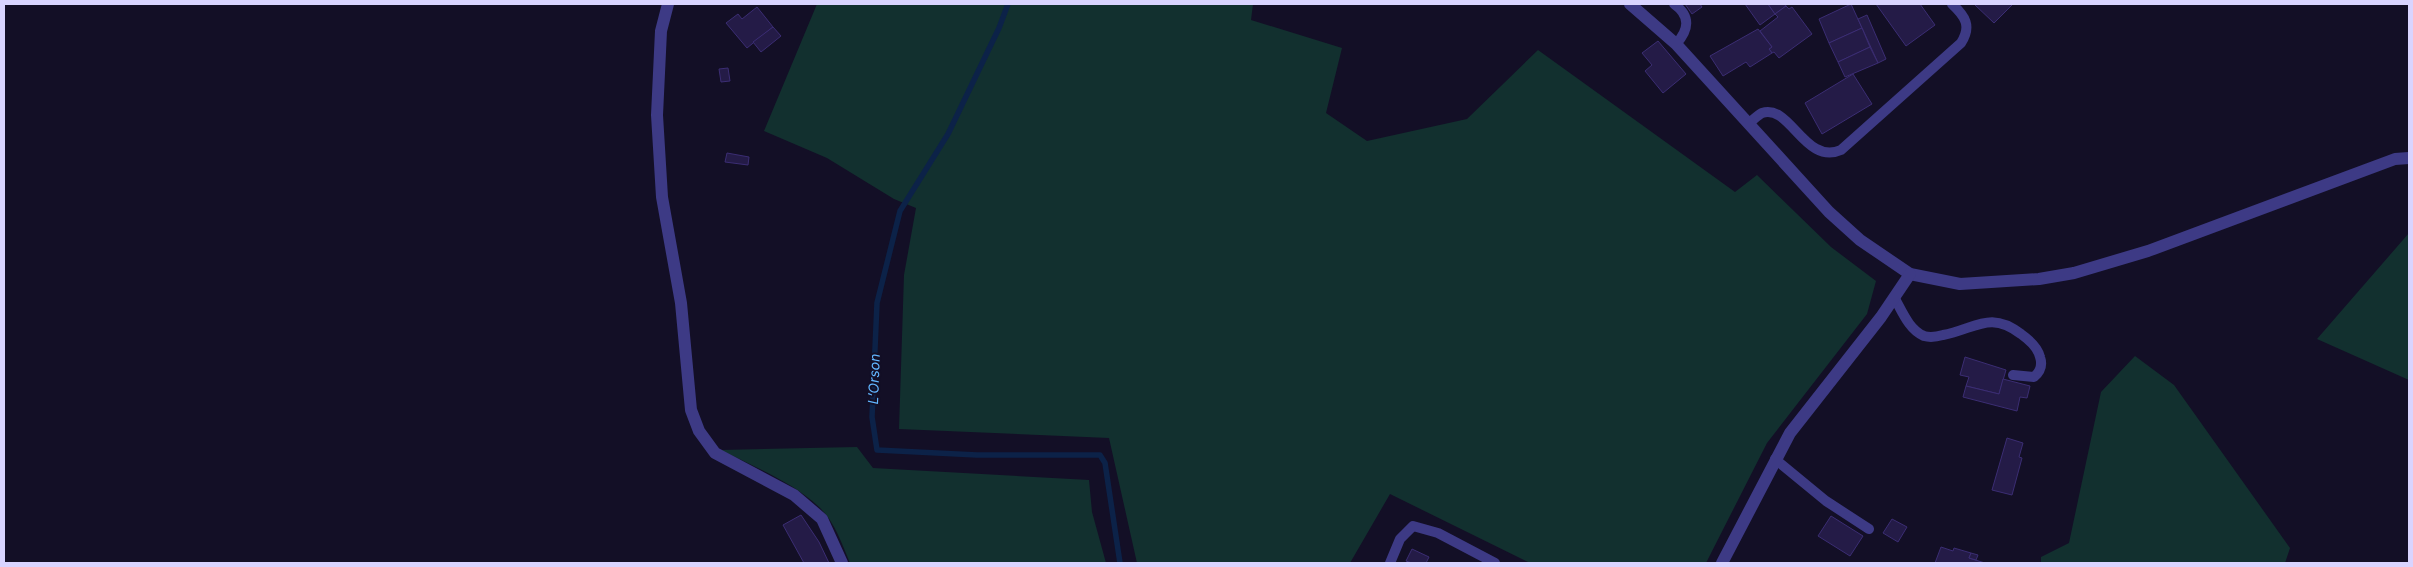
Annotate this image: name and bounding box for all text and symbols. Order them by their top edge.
water label: L’Orson [864,353,883,405]

